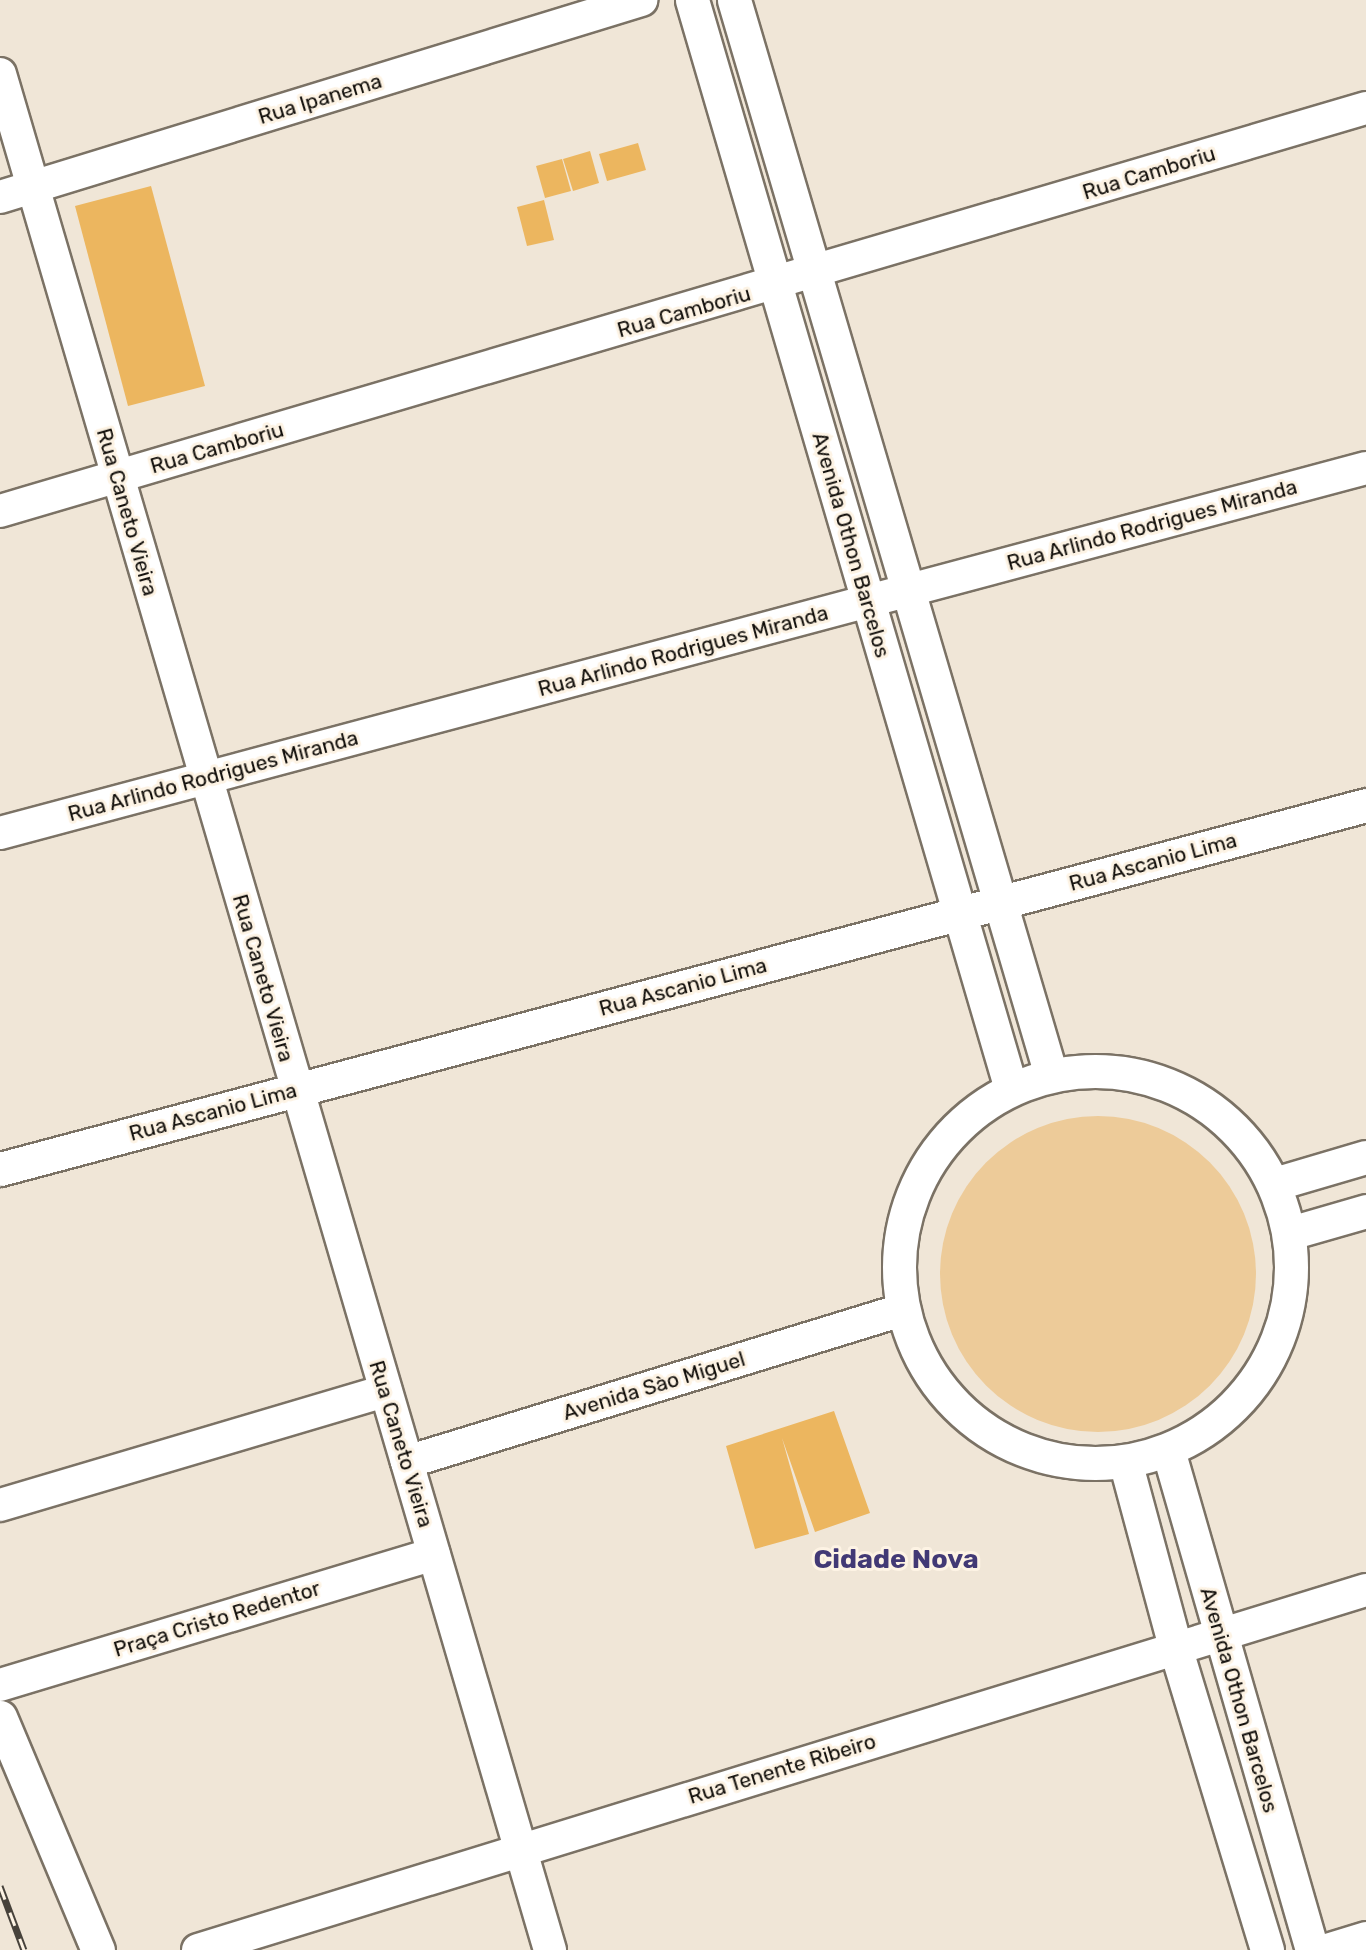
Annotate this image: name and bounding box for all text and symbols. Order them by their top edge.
street label: Rua Ipanema [255,68,385,130]
street label: Rua Camboriu [1080,141,1218,205]
street label: Rua Camboriu [614,281,754,343]
street label: Rua Camboriu [147,417,287,479]
street label: Rua Caneto Vieira [91,425,163,599]
street label: Avenida Othon Barcelos [807,429,895,661]
street label: Rua Arlindo Rodrigues Miranda [1004,474,1300,576]
street label: Rua Arlindo Rodrigues Miranda [535,600,831,702]
street label: Rua Arlindo Rodrigues Miranda [65,725,361,827]
street label: Rua Ascanio Lima [1066,827,1240,897]
street label: Rua Caneto Vieira [227,891,299,1065]
street label: Rua Ascanio Lima [596,952,770,1022]
street label: Rua Ascanio Lima [126,1077,300,1147]
street label: Avenida Sào Miguel [560,1346,748,1426]
street label: Rua Caneto Vieira [364,1357,438,1531]
district label: Cidade Nova [813,1544,979,1576]
street label: Praça Cristo Redentor [111,1576,323,1662]
street label: Avenida Othon Barcelos [1195,1584,1283,1816]
street label: Rua Tenente Ribeiro [685,1728,879,1810]

